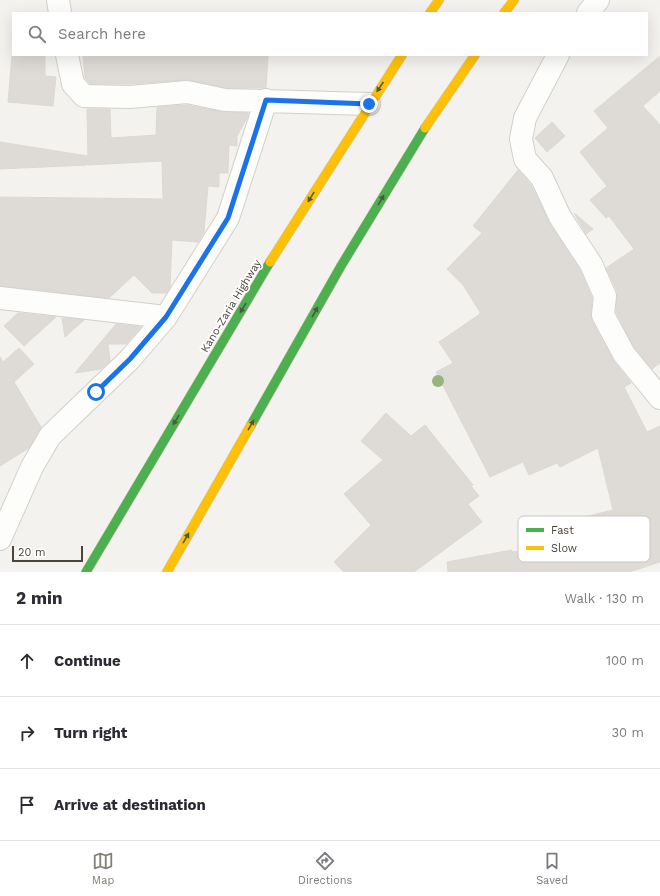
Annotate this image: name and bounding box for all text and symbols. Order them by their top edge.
search box [12,12,648,56]
icon: search [26,23,48,45]
text: Search here [58,25,146,43]
one-way arrow [376,82,384,93]
route end [360,95,378,113]
one-way arrow [307,191,314,203]
one-way arrow [377,195,385,205]
street label: Kano-Zaria Highway [198,257,264,355]
one-way arrow [239,303,247,313]
one-way arrow [312,306,319,318]
route start [87,383,105,401]
one-way arrow [173,414,180,426]
one-way arrow [247,419,254,431]
legend [518,516,650,562]
text: Fast [551,524,574,537]
one-way arrow [183,532,190,544]
text: Slow [551,542,577,555]
scale bar [12,544,83,563]
text: 20 m [18,546,46,559]
text: 2 min [16,588,62,608]
text: Walk · 130 m [565,591,644,606]
icon: ahead [16,650,38,672]
text: Continue [54,652,121,670]
text: 100 m [606,653,644,668]
icon: right [16,722,38,744]
text: Turn right [54,724,127,742]
text: 30 m [612,725,644,740]
icon: arrive [16,794,38,816]
text: Arrive at destination [54,796,206,814]
tab: Map [92,850,114,887]
tab: Directions [298,850,352,887]
tab: Saved [536,850,568,887]

